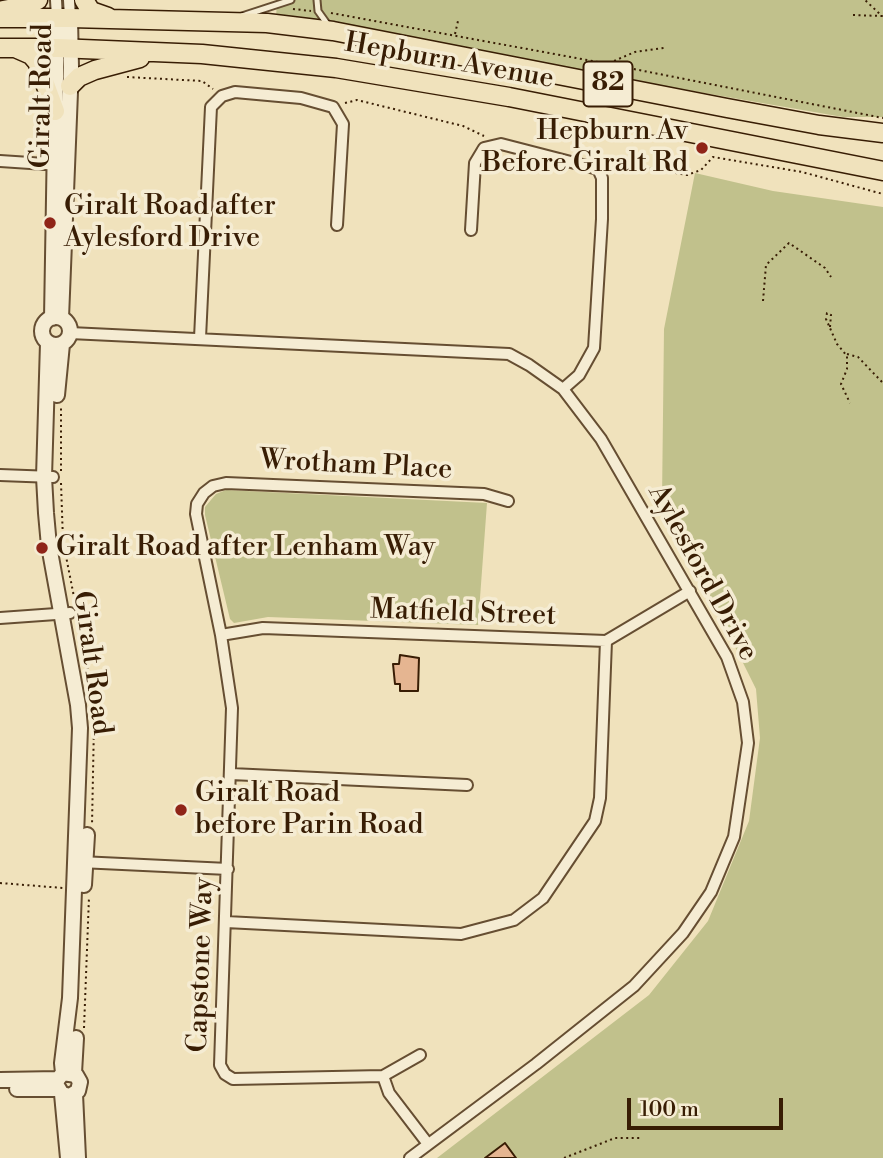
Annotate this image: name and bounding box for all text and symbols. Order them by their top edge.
street label: Giralt Road [25,23,61,169]
street label: Hepburn Avenue [342,27,556,97]
road number: 82 [584,61,632,106]
place label: Hepburn Av Before Giralt Rd [482,115,688,181]
marker: Hepburn Av Before Giralt Rd [694,140,710,156]
place label: Giralt Road after Aylesford Drive [64,190,276,256]
marker: Giralt Road after Aylesford Drive [42,215,58,231]
street label: Wrotham Place [259,444,453,488]
street label: Aylesford Drive [640,479,764,667]
place label: Giralt Road after Lenham Way [56,531,435,565]
marker: Giralt Road after Lenham Way [34,540,50,556]
street label: Giralt Road [64,589,118,737]
street label: Matfield Street [369,594,557,634]
place label: Giralt Road before Parin Road [195,777,423,843]
marker: Giralt Road before Parin Road [173,802,189,818]
street label: Capstone Way [182,877,222,1053]
scale bar [631,1084,787,1128]
text: 100 m [640,1097,699,1123]

